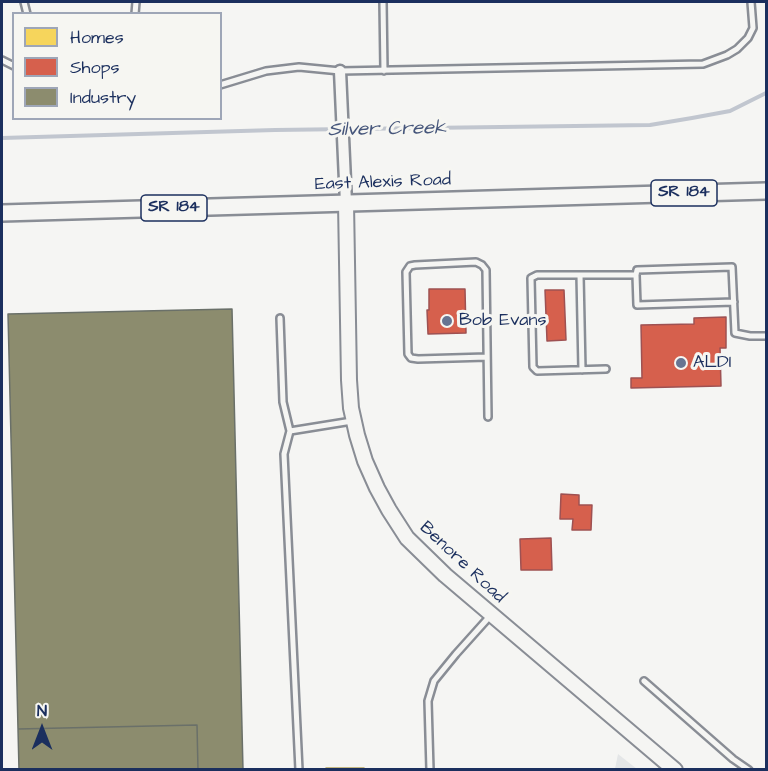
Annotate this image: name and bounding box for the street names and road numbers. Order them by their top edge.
street label: East Alexis Road [315,170,451,196]
road number: SR 184 [651,180,717,206]
road number: SR 184 [141,195,207,221]
street label: Benore Road [414,518,510,608]

